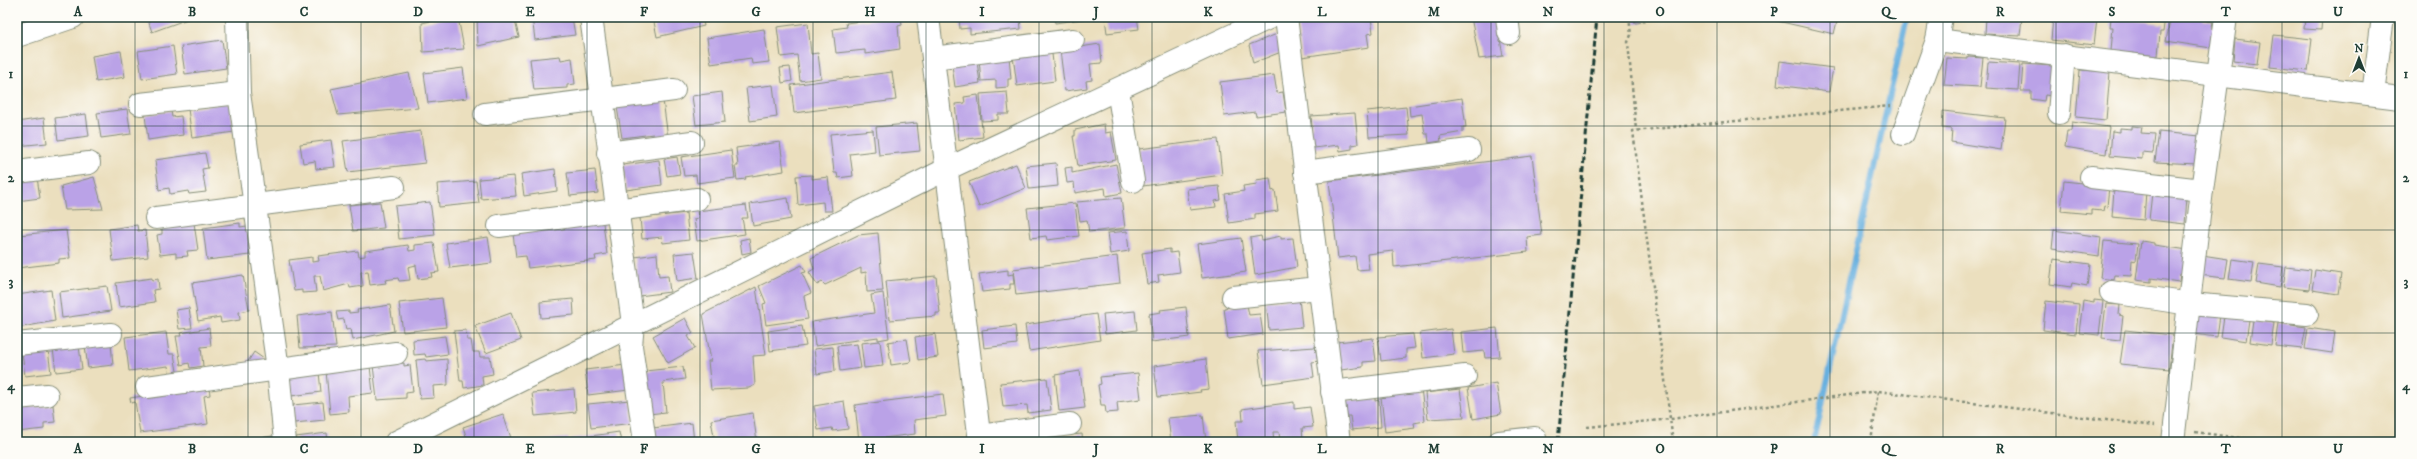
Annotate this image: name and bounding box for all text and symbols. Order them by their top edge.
text: A [73,4,83,20]
text: B [188,4,196,20]
text: C [300,4,309,20]
text: D [413,4,423,20]
text: E [525,4,535,20]
text: F [640,4,649,20]
text: G [751,4,761,20]
text: H [865,4,876,20]
text: I [979,4,985,20]
text: J [1091,4,1099,21]
text: K [1203,4,1213,20]
text: L [1317,4,1327,20]
text: M [1428,4,1440,20]
text: N [1543,4,1554,20]
text: O [1655,4,1665,20]
text: P [1770,4,1778,20]
text: Q [1881,4,1897,20]
text: R [1996,4,2005,20]
text: S [2109,4,2116,20]
text: T [2220,4,2232,20]
text: U [2333,4,2343,20]
north arrow [2339,38,2379,78]
text: N [2354,42,2364,56]
text: 1 [9,66,14,82]
text: 1 [2404,66,2409,82]
text: 2 [8,170,15,186]
text: 2 [2403,170,2410,186]
text: 3 [9,274,14,290]
text: 3 [2404,274,2409,290]
text: 4 [6,378,15,395]
text: 4 [2401,378,2410,395]
text: A [73,441,83,457]
text: B [188,441,196,457]
text: C [300,441,309,457]
text: D [413,441,423,457]
text: E [525,441,535,457]
text: F [640,441,649,457]
text: G [751,441,761,457]
text: H [865,441,876,457]
text: I [979,441,985,457]
text: J [1091,441,1099,458]
text: K [1203,441,1213,457]
text: L [1317,441,1327,457]
text: M [1428,441,1440,457]
text: N [1543,441,1554,457]
text: O [1655,441,1665,457]
text: P [1770,441,1778,457]
text: Q [1881,441,1897,457]
text: R [1996,441,2005,457]
text: S [2109,441,2116,457]
text: T [2220,441,2232,457]
text: U [2333,441,2343,457]

